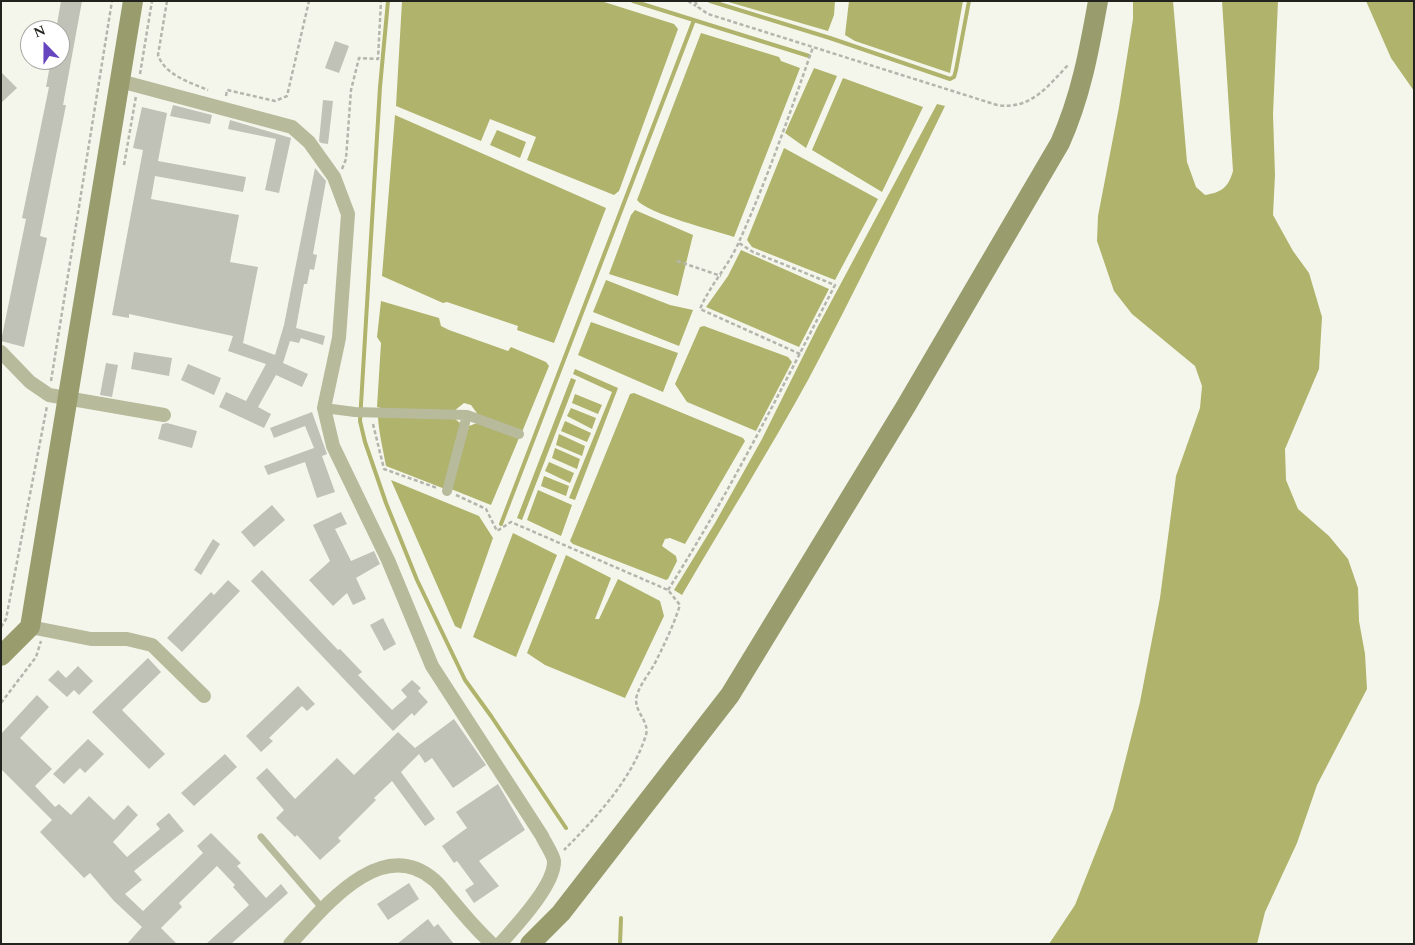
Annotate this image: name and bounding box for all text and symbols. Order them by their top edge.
north arrow [20,20,70,70]
text: N [30,20,49,43]

